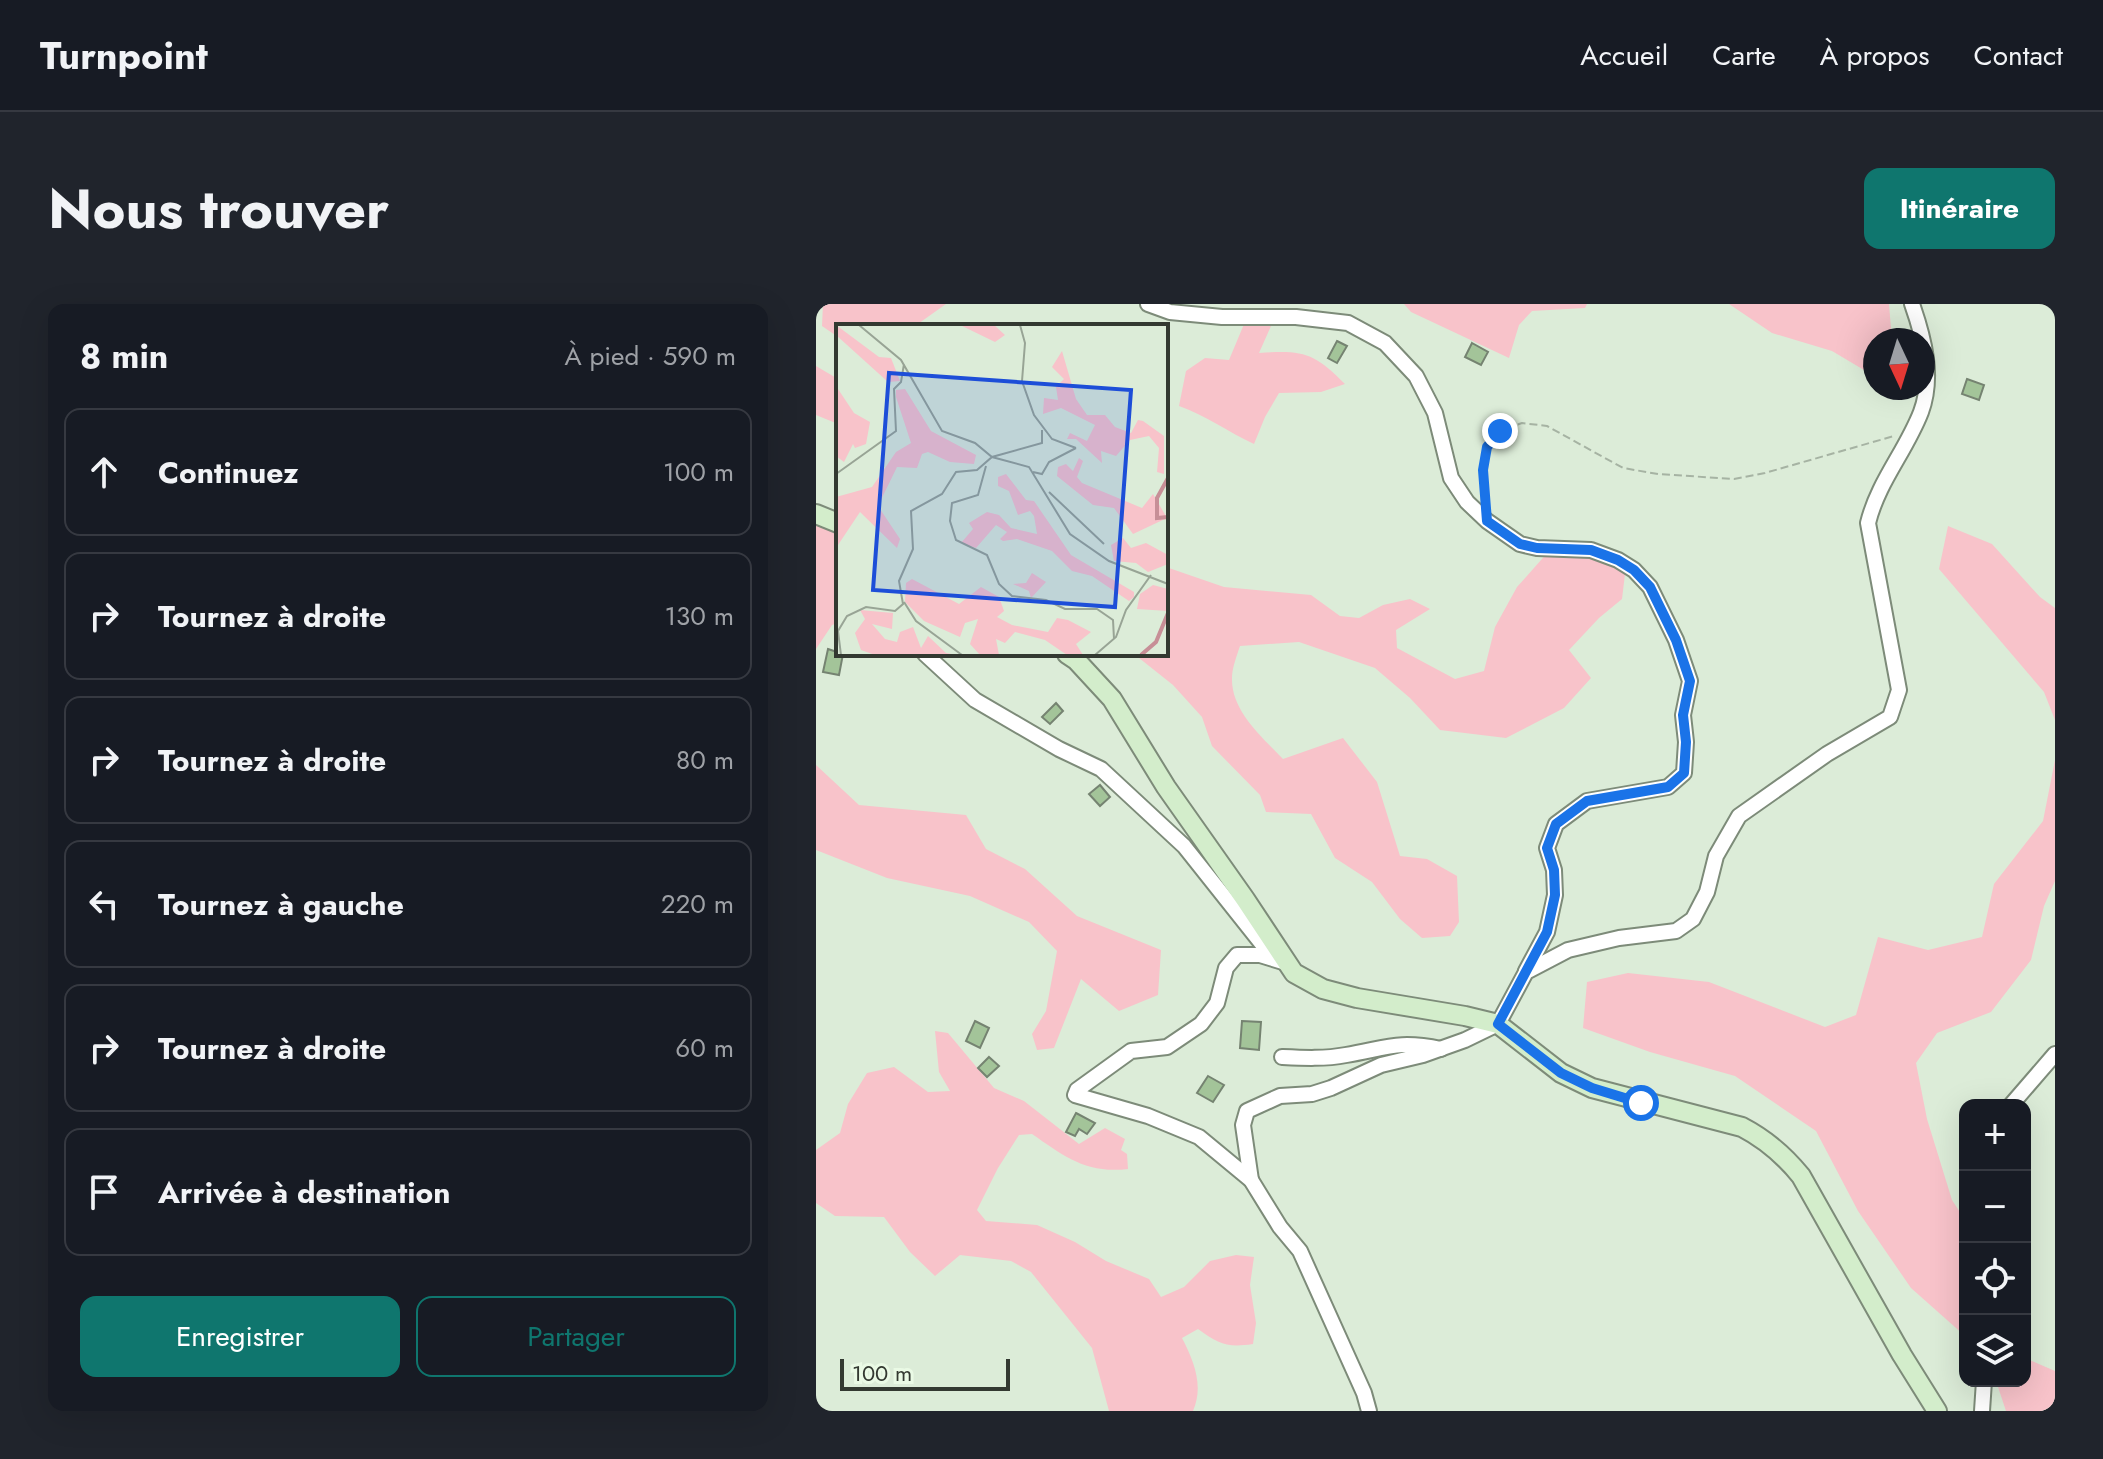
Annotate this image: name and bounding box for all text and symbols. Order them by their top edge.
text: Turnpoint [40,28,208,83]
text: Accueil [1580,35,1668,76]
text: Carte [1712,35,1776,76]
text: À propos [1820,35,1930,76]
text: Contact [1974,35,2063,76]
text: Nous trouver [48,168,389,249]
button: Itinéraire [1864,168,2055,249]
inset map [836,324,1168,656]
north arrow [1863,328,1935,400]
text: 8 min [80,332,168,381]
text: À pied · 590 m [565,337,736,375]
route end [1482,413,1518,449]
icon: ahead [82,450,126,494]
text: Continuez [158,451,299,494]
text: 100 m [663,453,734,491]
icon: right [82,594,126,638]
text: Tournez à droite [158,595,386,638]
text: 130 m [664,597,734,635]
icon: right [82,738,126,782]
text: Tournez à droite [158,739,386,782]
text: 80 m [676,741,734,779]
icon: left [82,882,126,926]
text: Tournez à gauche [158,883,404,926]
text: 220 m [661,885,734,923]
icon: right [82,1026,126,1070]
text: Tournez à droite [158,1027,386,1070]
text: 60 m [675,1029,734,1067]
route start [1623,1085,1659,1121]
map controls [1959,1099,2031,1387]
button: + [1959,1099,2031,1171]
icon: arrive [82,1170,126,1214]
text: Arrivée à destination [158,1171,450,1214]
button: − [1959,1171,2031,1243]
button: locate [1959,1243,2031,1315]
button: Enregistrer [80,1296,400,1377]
button: Partager [416,1296,736,1377]
button: layers [1959,1315,2031,1387]
scale bar [840,1355,1010,1391]
text: 100 m [852,1357,912,1389]

